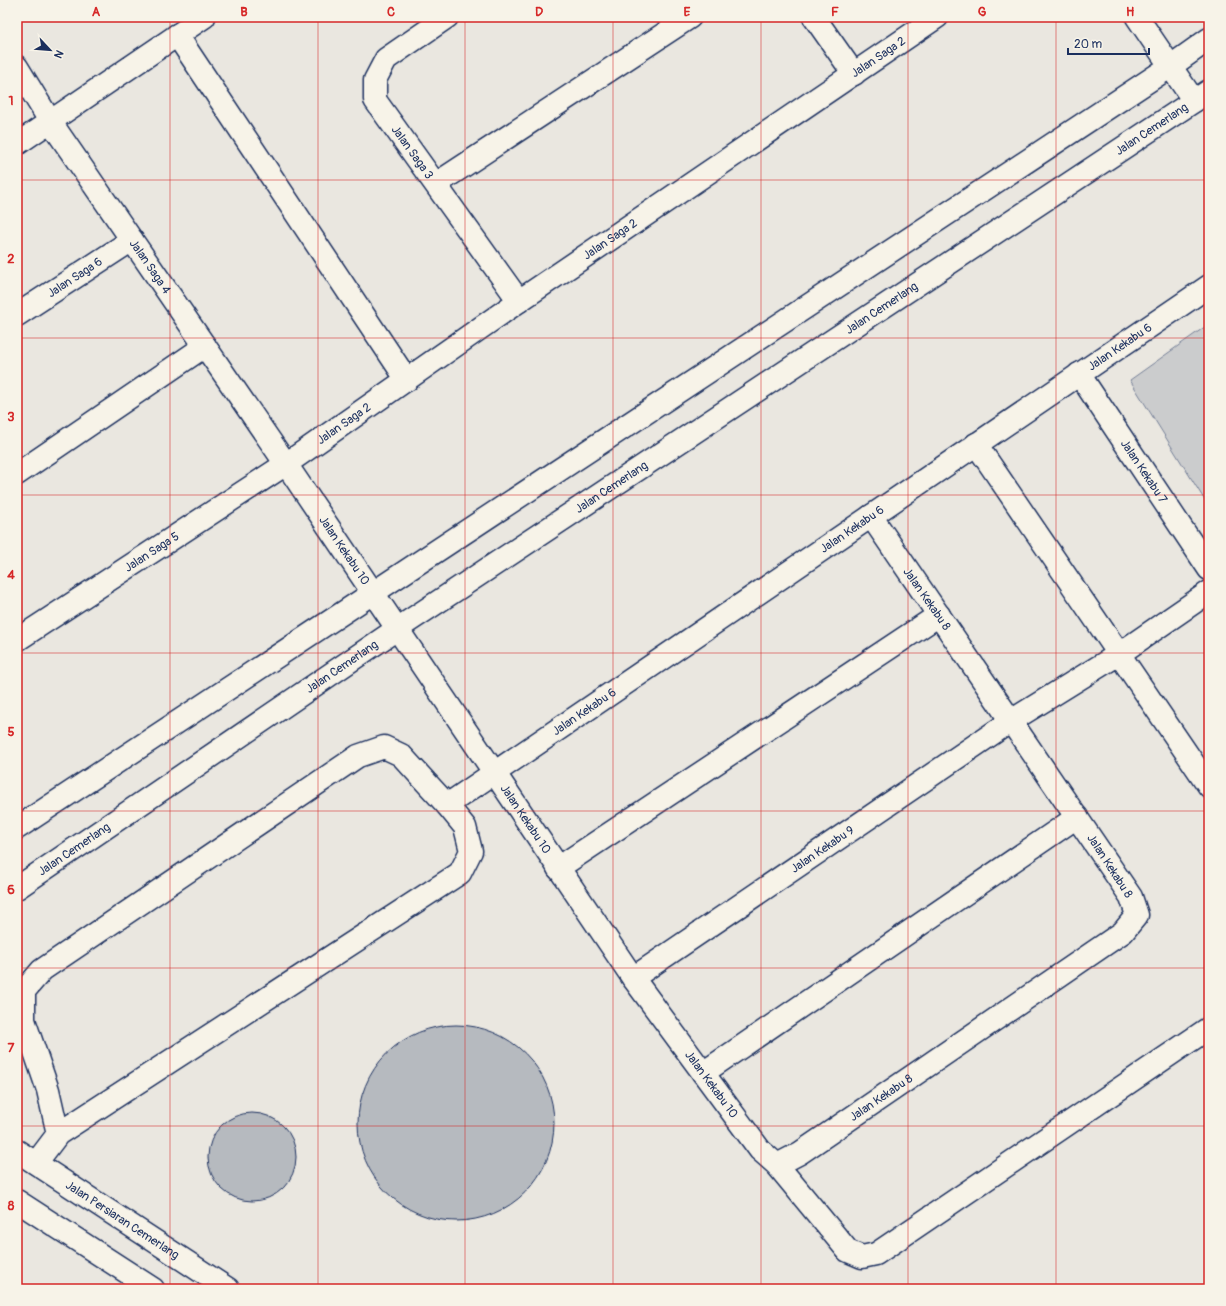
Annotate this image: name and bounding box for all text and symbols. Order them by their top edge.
text: A [92,4,101,20]
text: B [240,4,248,20]
text: C [387,4,395,20]
text: D [535,4,543,20]
text: E [684,4,691,20]
text: F [831,4,839,20]
text: G [978,4,987,20]
text: H [1126,4,1134,20]
north arrow [30,30,70,70]
scale bar [1068,30,1149,56]
street label: Jalan Saga 2 [848,34,909,81]
text: 20 m [1074,37,1103,52]
text: N [51,48,66,61]
text: 1 [8,93,14,109]
street label: Jalan Cemerlang [1113,100,1191,159]
street label: Jalan Saga 3 [388,123,436,182]
street label: Jalan Saga 2 [580,216,641,263]
street label: Jalan Saga 4 [126,237,174,297]
text: 2 [7,251,15,267]
street label: Jalan Saga 6 [45,254,105,301]
street label: Jalan Cemerlang [843,279,921,338]
street label: Jalan Kekabu 6 [1085,320,1155,374]
street label: Jalan Saga 2 [314,400,374,448]
text: 3 [7,409,15,425]
street label: Jalan Kekabu 7 [1117,437,1170,507]
street label: Jalan Cemerlang [573,458,651,517]
street label: Jalan Kekabu 6 [817,502,887,557]
street label: Jalan Kekabu 10 [315,513,373,588]
street label: Jalan Saga 5 [122,529,182,576]
street label: Jalan Kekabu 8 [899,565,954,634]
text: 4 [7,567,15,583]
street label: Jalan Cemerlang [303,637,381,697]
street label: Jalan Kekabu 6 [550,685,619,739]
text: 5 [7,724,15,740]
street label: Jalan Kekabu 10 [497,782,554,857]
street label: Jalan Cemerlang [35,820,113,879]
street label: Jalan Kekabu 9 [788,823,857,876]
street label: Jalan Kekabu 8 [1083,832,1136,901]
text: 6 [7,882,15,898]
text: 7 [8,1040,15,1056]
street label: Jalan Kekabu 10 [681,1048,741,1121]
street label: Jalan Kekabu 8 [847,1071,916,1125]
street label: Jalan Persiaran Cemerlang [63,1178,182,1263]
text: 8 [8,1198,15,1214]

